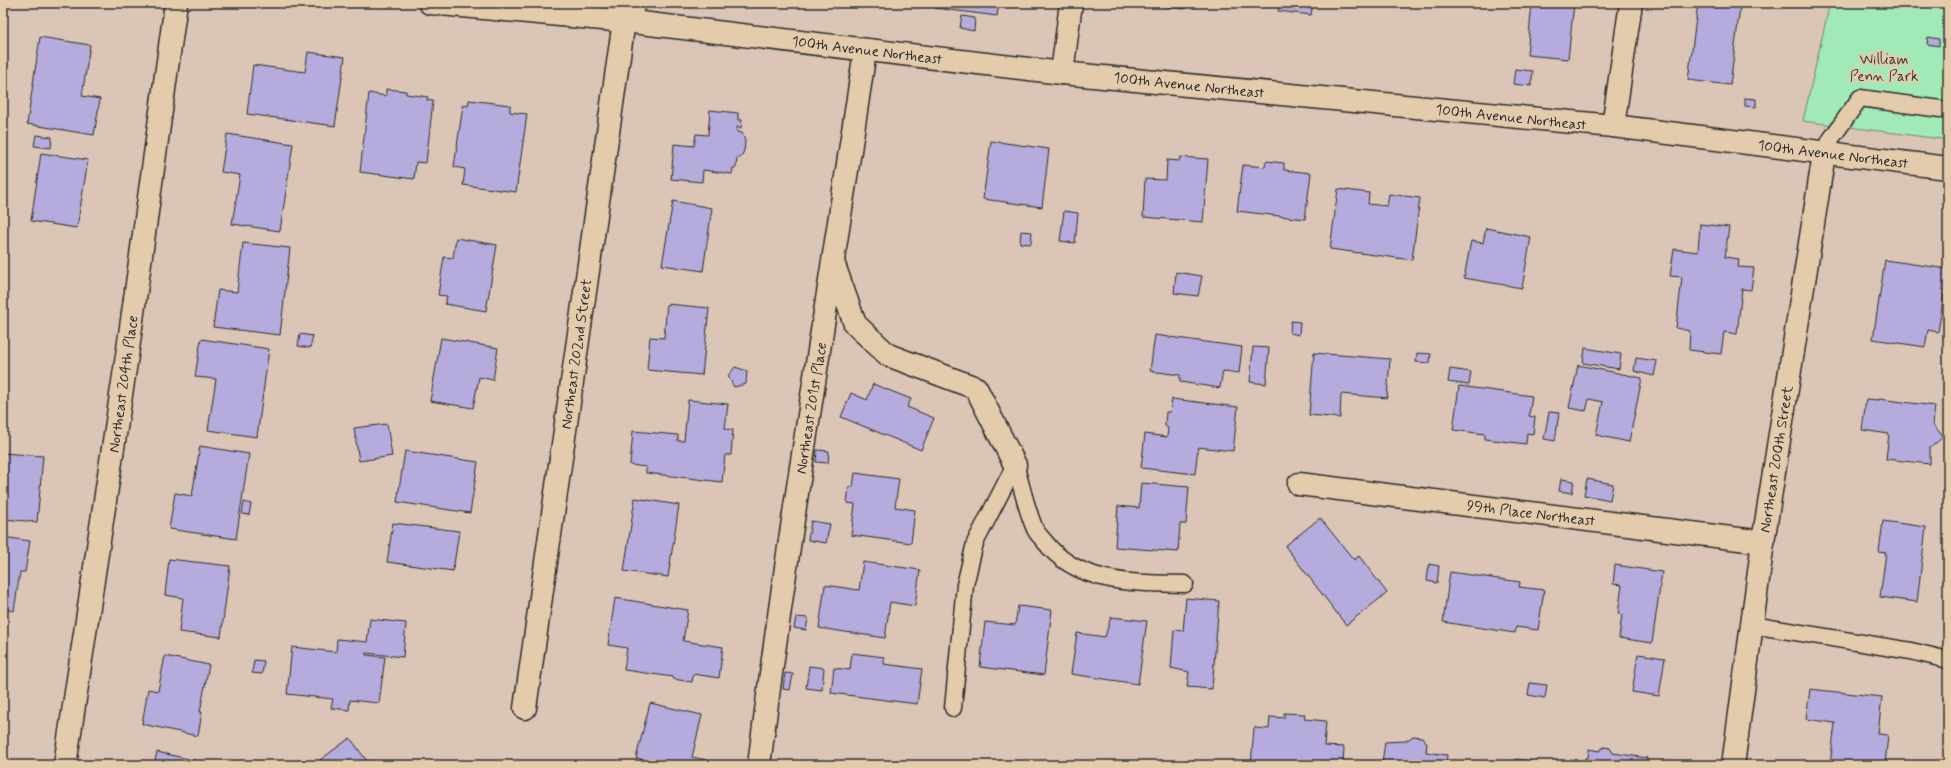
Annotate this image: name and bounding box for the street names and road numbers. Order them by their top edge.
street label: 100th Avenue Northeast [790,32,944,70]
street label: 100th Avenue Northeast [1112,68,1266,104]
street label: 100th Avenue Northeast [1434,100,1588,136]
street label: 100th Avenue Northeast [1756,136,1910,174]
street label: Northeast 202nd Street [557,278,597,431]
street label: Northeast 204th Place [104,314,144,454]
street label: Northeast 201st Place [792,341,832,475]
street label: Northeast 200th Street [1755,384,1799,534]
street label: 99th Place Northeast [1465,496,1597,532]

